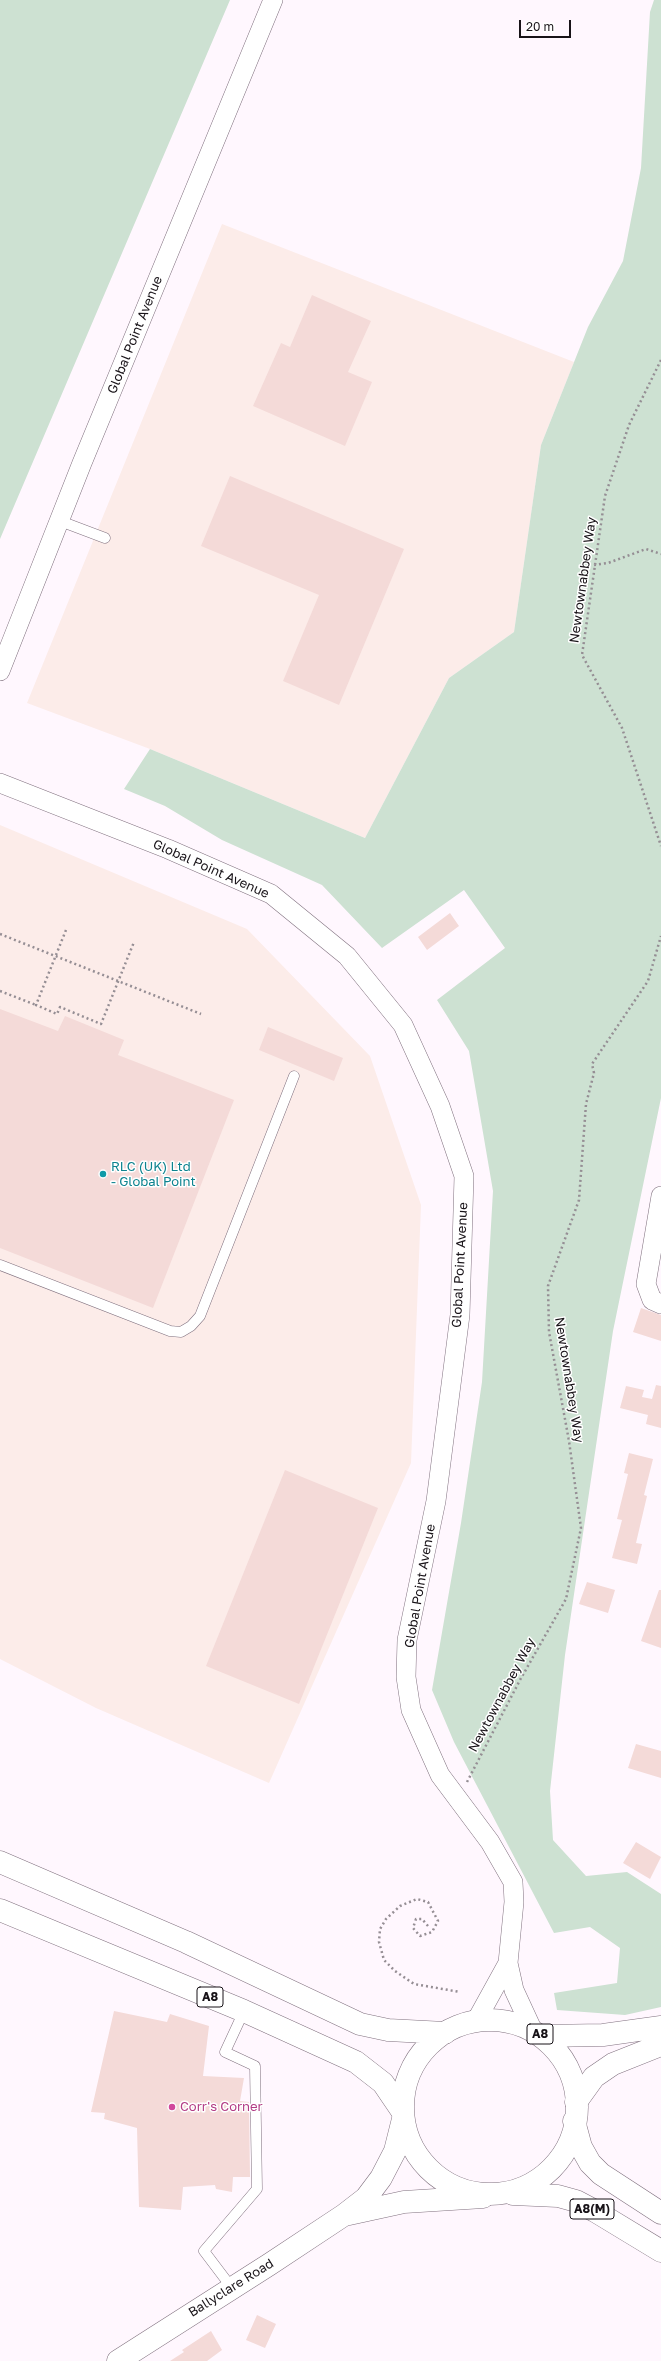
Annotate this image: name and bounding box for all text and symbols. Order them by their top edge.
scale bar [521,12,573,38]
text: 20 m [526,19,554,34]
street label: Global Point Avenue [104,274,166,396]
street label: Newtownabbey Way [566,516,600,644]
street label: Global Point Avenue [150,836,272,902]
place label: RLC (UK) Ltd - Global Point [111,1159,196,1190]
marker: RLC (UK) Ltd - Global Point [98,1169,108,1179]
street label: Global Point Avenue [449,1202,471,1328]
street label: Newtownabbey Way [551,1316,587,1444]
street label: Global Point Avenue [401,1523,439,1649]
street label: Newtownabbey Way [465,1635,539,1755]
road number: A8 [197,1987,223,2007]
road number: A8 [527,2024,553,2044]
place label: Corr's Corner [180,2099,263,2115]
marker: Corr's Corner [167,2102,177,2112]
road number: A8(M) [570,2199,614,2219]
street label: Ballyclare Road [186,2256,276,2320]

